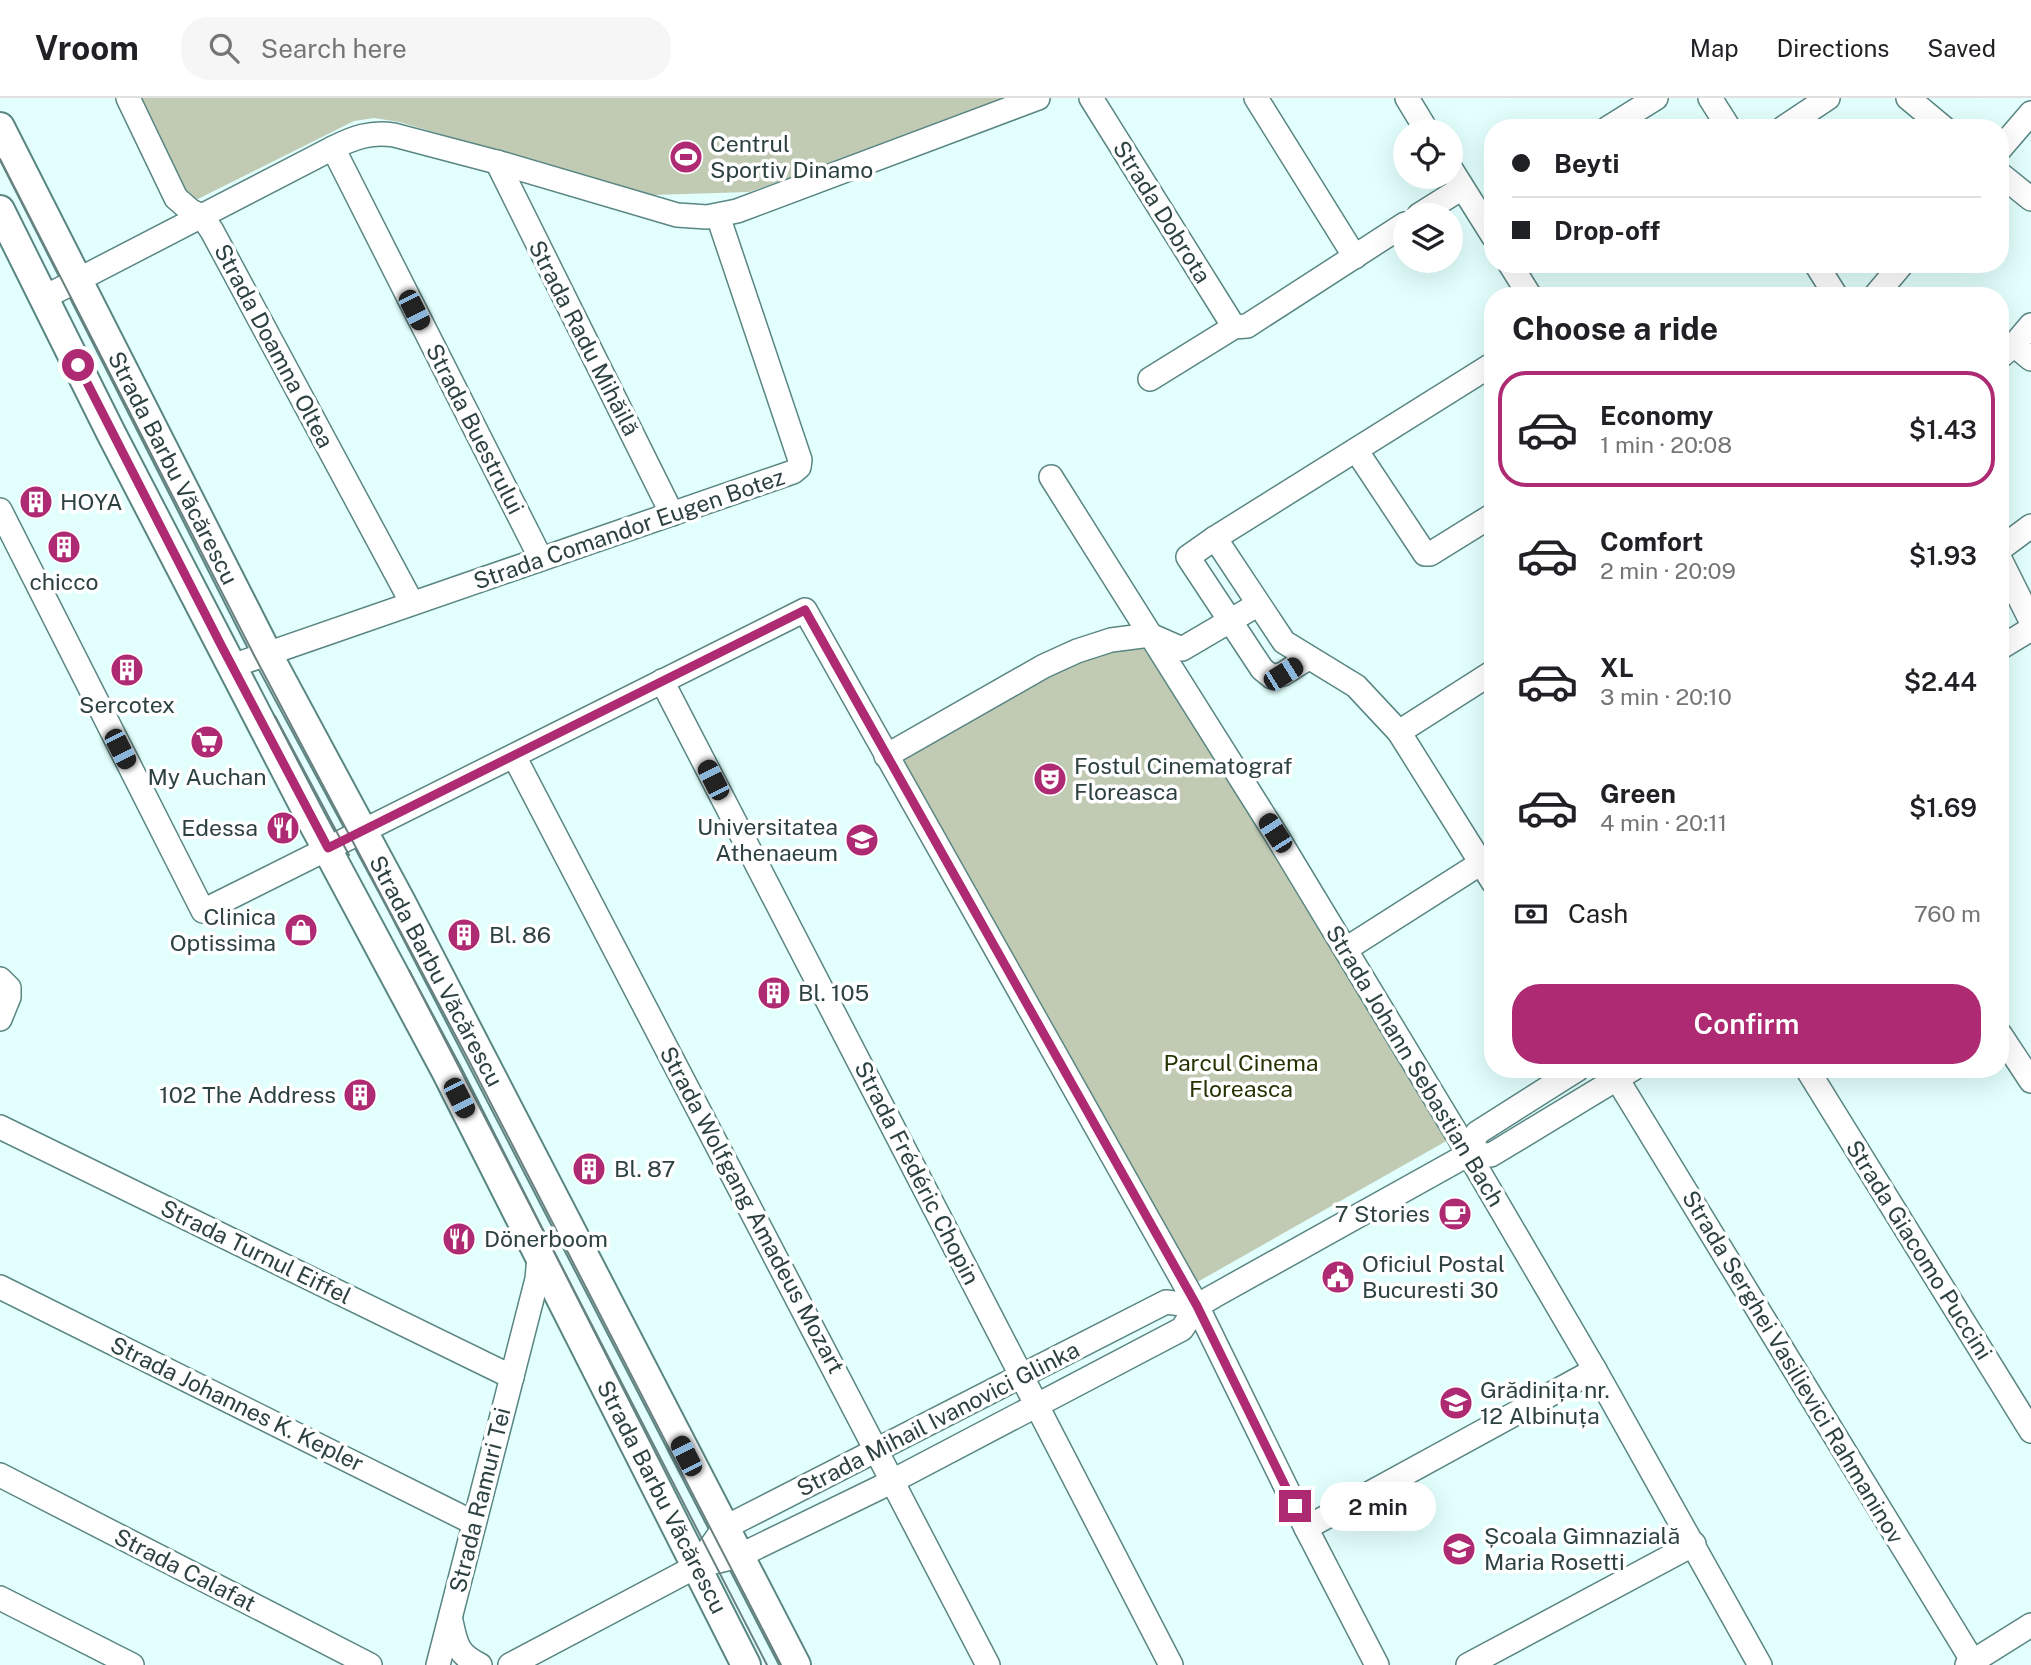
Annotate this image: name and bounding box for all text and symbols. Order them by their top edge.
search box [181,17,671,80]
text: Vroom [35,29,139,67]
icon: search [205,29,243,67]
text: Search here [261,33,407,64]
text: Map [1690,34,1739,62]
text: Directions [1777,34,1889,62]
text: Saved [1927,34,1996,62]
map controls [1393,119,1463,273]
button: locate [1393,119,1463,189]
place label: Centrul Sportiv Dinamo [710,130,873,183]
street label: Strada Dobrota [1108,136,1217,288]
sports icon: Centrul Sportiv Dinamo [667,138,705,176]
text: Beyti [1554,148,1620,179]
button: layers [1393,203,1463,273]
text: Drop-off [1554,215,1660,246]
street label: Strada Radu Mihăilă [523,236,645,440]
street label: Strada Doamna Oltea [209,239,340,452]
car [396,287,433,333]
text: Choose a ride [1512,310,1718,347]
street label: Strada Buestrului [421,339,530,518]
street label: Strada Barbu Văcărescu [103,347,244,589]
route start [62,349,94,381]
icon: car [1516,398,1579,461]
text: Economy [1600,400,1713,431]
text: $1.43 [1909,414,1977,445]
text: 1 min · 20:08 [1600,431,1732,458]
street label: Strada Comandor Eugen Botez [470,463,788,594]
building icon: HOYA [17,483,55,521]
place label: HOYA [60,488,122,515]
icon: car [1516,524,1579,587]
text: Comfort [1600,526,1703,557]
building icon: chicco [45,528,83,566]
text: $1.93 [1909,540,1977,571]
text: 2 min · 20:09 [1600,557,1736,584]
place label: chicco [29,568,99,595]
icon: car [1516,650,1579,713]
building icon: Sercotex [108,651,146,689]
text: XL [1600,652,1634,683]
car [1260,654,1307,694]
text: $2.44 [1904,666,1977,697]
text: 3 min · 20:10 [1600,683,1732,710]
place label: Sercotex [79,691,175,718]
supermarket icon: My Auchan [188,723,226,761]
car [102,726,139,772]
place label: Fostul Cinematograf Floreasca [1074,752,1292,805]
car [695,757,732,803]
theatre icon: Fostul Cinematograf Floreasca [1031,760,1069,798]
place label: My Auchan [147,763,267,790]
icon: car [1516,776,1579,839]
text: Green [1600,778,1676,809]
text: $1.69 [1909,792,1977,823]
restaurant icon: Edessa [264,809,302,847]
text: 4 min · 20:11 [1600,809,1727,836]
car [1255,810,1296,856]
place label: Universitatea Athenaeum [697,813,838,866]
place label: Edessa [181,814,258,841]
school or university icon: Universitatea Athenaeum [843,821,881,859]
street label: Strada Barbu Văcărescu [364,851,509,1091]
icon: cash [1512,895,1550,933]
text: Cash [1568,898,1628,929]
text: 760 m [1914,900,1981,927]
place label: Clinica Optissima [170,903,276,956]
shop icon: Clinica Optissima [282,911,320,949]
building icon: Bl. 86 [445,916,483,954]
street label: Strada Johann Sebastian Bach [1321,920,1510,1211]
place label: Bl. 86 [489,921,551,948]
building icon: Bl. 105 [755,974,793,1012]
place label: Bl. 105 [798,979,869,1006]
button: Confirm [1512,984,1981,1064]
street label: Strada Wolfgang Amadeus Mozart [655,1042,850,1378]
park label: Parcul Cinema Floreasca [1163,1049,1319,1102]
street label: Strada Frédéric Chopin [849,1057,986,1289]
car [441,1075,478,1121]
building icon: 102 The Address [341,1076,379,1114]
place label: 102 The Address [159,1081,336,1108]
street label: Strada Giacomo Puccini [1841,1135,1998,1364]
building icon: Bl. 87 [570,1150,608,1188]
place label: Bl. 87 [614,1155,675,1182]
street label: Strada Serghei Vasilievici Rahmaninov [1677,1185,1910,1549]
street label: Strada Turnul Eiffel [157,1194,356,1309]
cafe icon: 7 Stories [1436,1195,1474,1233]
place label: 7 Stories [1335,1200,1430,1227]
restaurant icon: Dönerboom [440,1220,478,1258]
place label: Dönerboom [484,1225,608,1252]
place label: Oficiul Postal Bucuresti 30 [1362,1250,1505,1303]
public building icon: Oficiul Postal Bucuresti 30 [1319,1258,1357,1296]
street label: Strada Johannes K. Kepler [106,1330,368,1477]
street label: Strada Mihail Ivanovici Glinka [792,1335,1084,1502]
street label: Strada Barbu Văcărescu [592,1376,733,1618]
place label: Grădinița nr. 12 Albinuța [1480,1376,1610,1429]
school or university icon: Grădinița nr. 12 Albinuța [1437,1384,1475,1422]
street label: Strada Ramuri Tei [443,1405,516,1595]
car [668,1433,705,1479]
callout: 2 min [1320,1482,1435,1530]
route end [1279,1490,1311,1522]
text: 2 min [1348,1493,1408,1520]
street label: Strada Calafat [110,1522,260,1617]
place label: Școala Gimnazială Maria Rosetti [1484,1522,1680,1575]
school or university icon: Școala Gimnazială Maria Rosetti [1440,1530,1478,1568]

